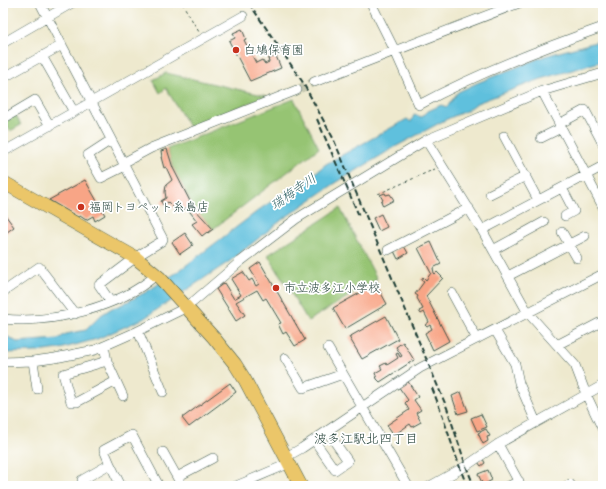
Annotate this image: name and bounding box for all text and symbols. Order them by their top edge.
place label: 白鳩保育園 [244,44,304,59]
marker: 白鳩保育園 [231,45,241,55]
water label: 瑞梅寺川 [268,171,320,214]
place label: 福岡トヨペット糸島店 [89,201,209,216]
marker: 福岡トヨペット糸島店 [76,202,86,212]
place label: 市立波多江小学校 [284,282,380,297]
marker: 市立波多江小学校 [271,283,281,293]
district label: 波多江駅北四丁目 [314,433,418,448]

